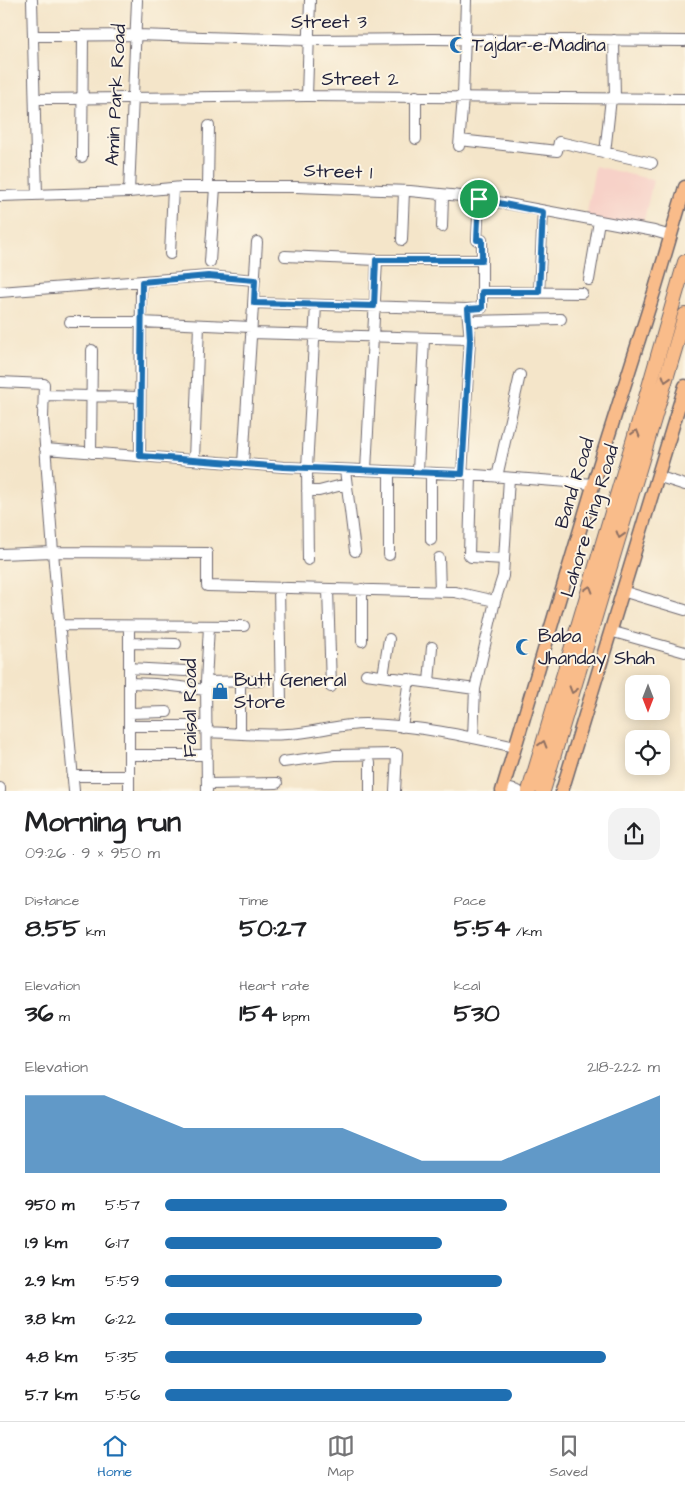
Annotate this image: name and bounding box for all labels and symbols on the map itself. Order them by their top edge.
street label: Street 3 [291,9,367,36]
street label: Amin Park Road [99,23,133,167]
place label: Tajdar-e-Madina [472,32,606,59]
mosque icon: Tajdar-e-Madina [448,35,468,55]
street label: Street 2 [321,66,399,93]
street label: Street 1 [303,157,373,187]
pin [458,178,500,220]
one-way arrow [662,374,672,382]
one-way arrow [630,429,640,437]
street label: Band Road [548,434,602,532]
street label: Lahore Ring Road [554,441,627,601]
one-way arrow [615,530,625,538]
one-way arrow [584,585,594,593]
place label: Baba Jhanday Shah [538,623,655,673]
mosque icon: Baba Jhanday Shah [514,637,534,657]
street label: Faisal Road [177,658,204,758]
place label: Butt General Store [234,667,346,716]
north arrow [625,675,670,720]
shop icon: Butt General Store [210,681,230,701]
one-way arrow [569,686,579,694]
one-way arrow [537,741,547,749]

